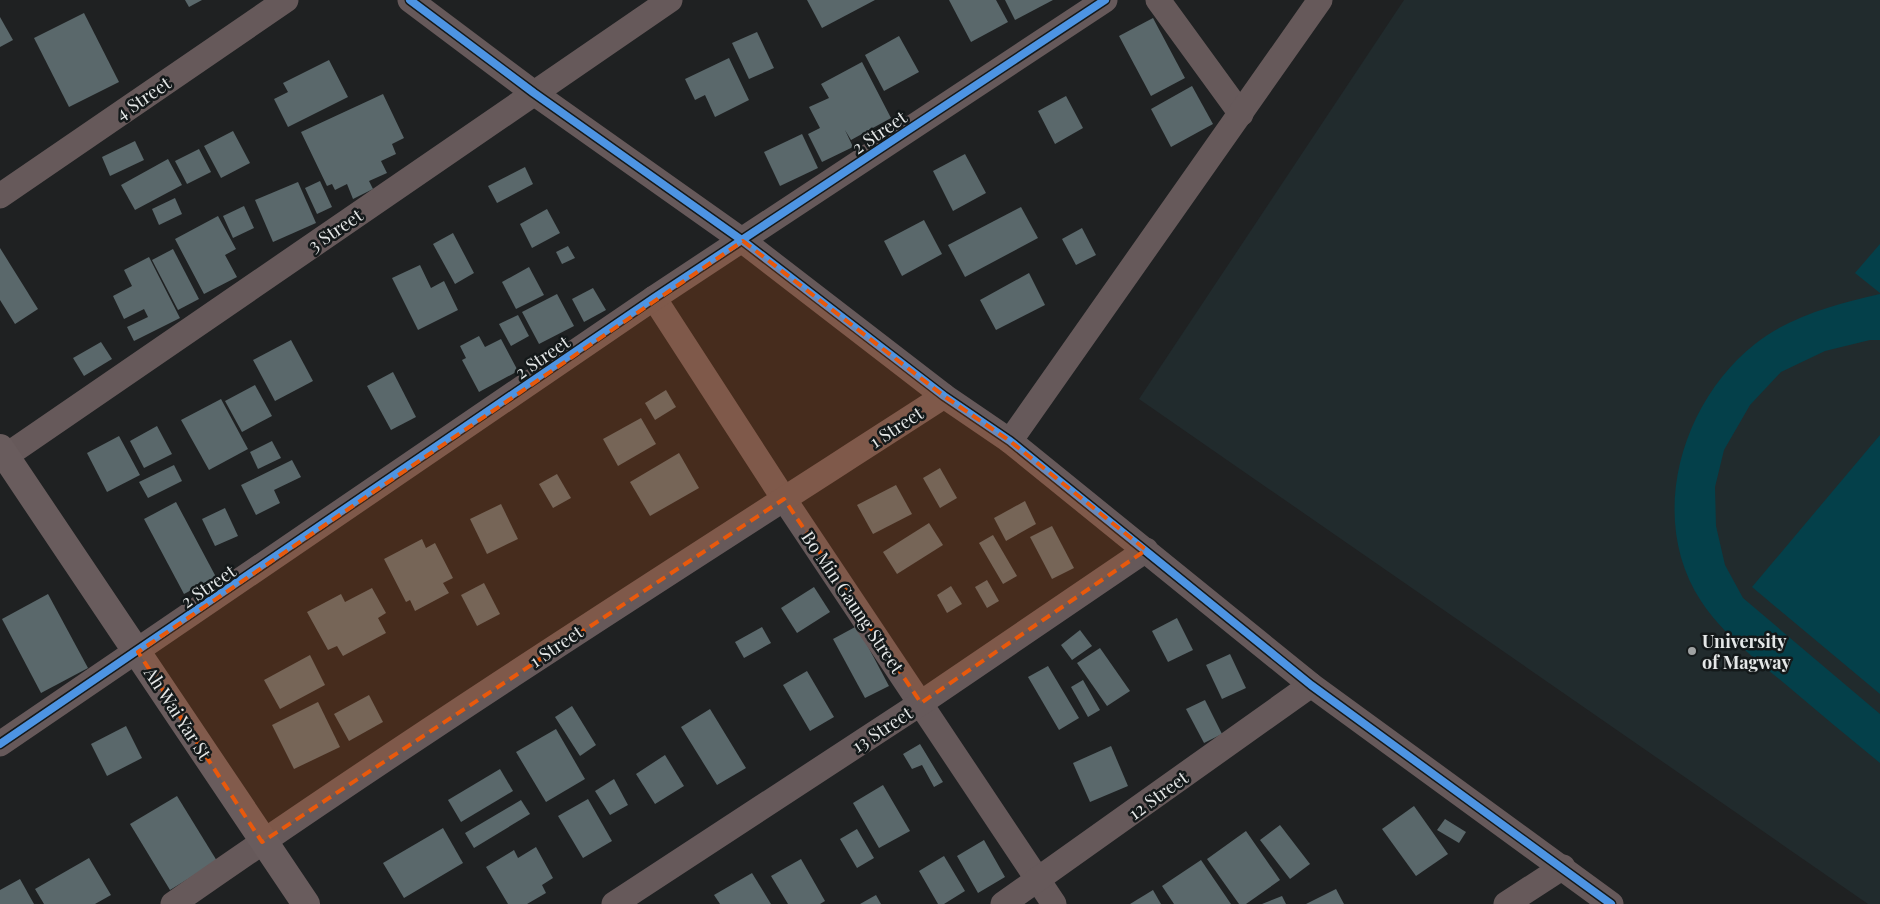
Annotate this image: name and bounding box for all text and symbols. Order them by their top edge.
street label: 4 Street [111,70,176,125]
street label: 2 Street [847,105,912,159]
street label: 3 Street [303,203,367,257]
street label: 2 Street [510,330,575,384]
street label: 1 Street [865,400,928,453]
street label: Bo Min Gaung Street [796,526,910,678]
street label: 2 Street [176,559,241,613]
street label: 1 Street [525,619,588,673]
place label: University of Magway [1702,629,1791,674]
marker: University of Magway [1686,645,1698,657]
street label: Ah Wai Yar St [139,661,217,765]
street label: 13 Street [847,700,917,757]
street label: 12 Street [1123,765,1193,825]

